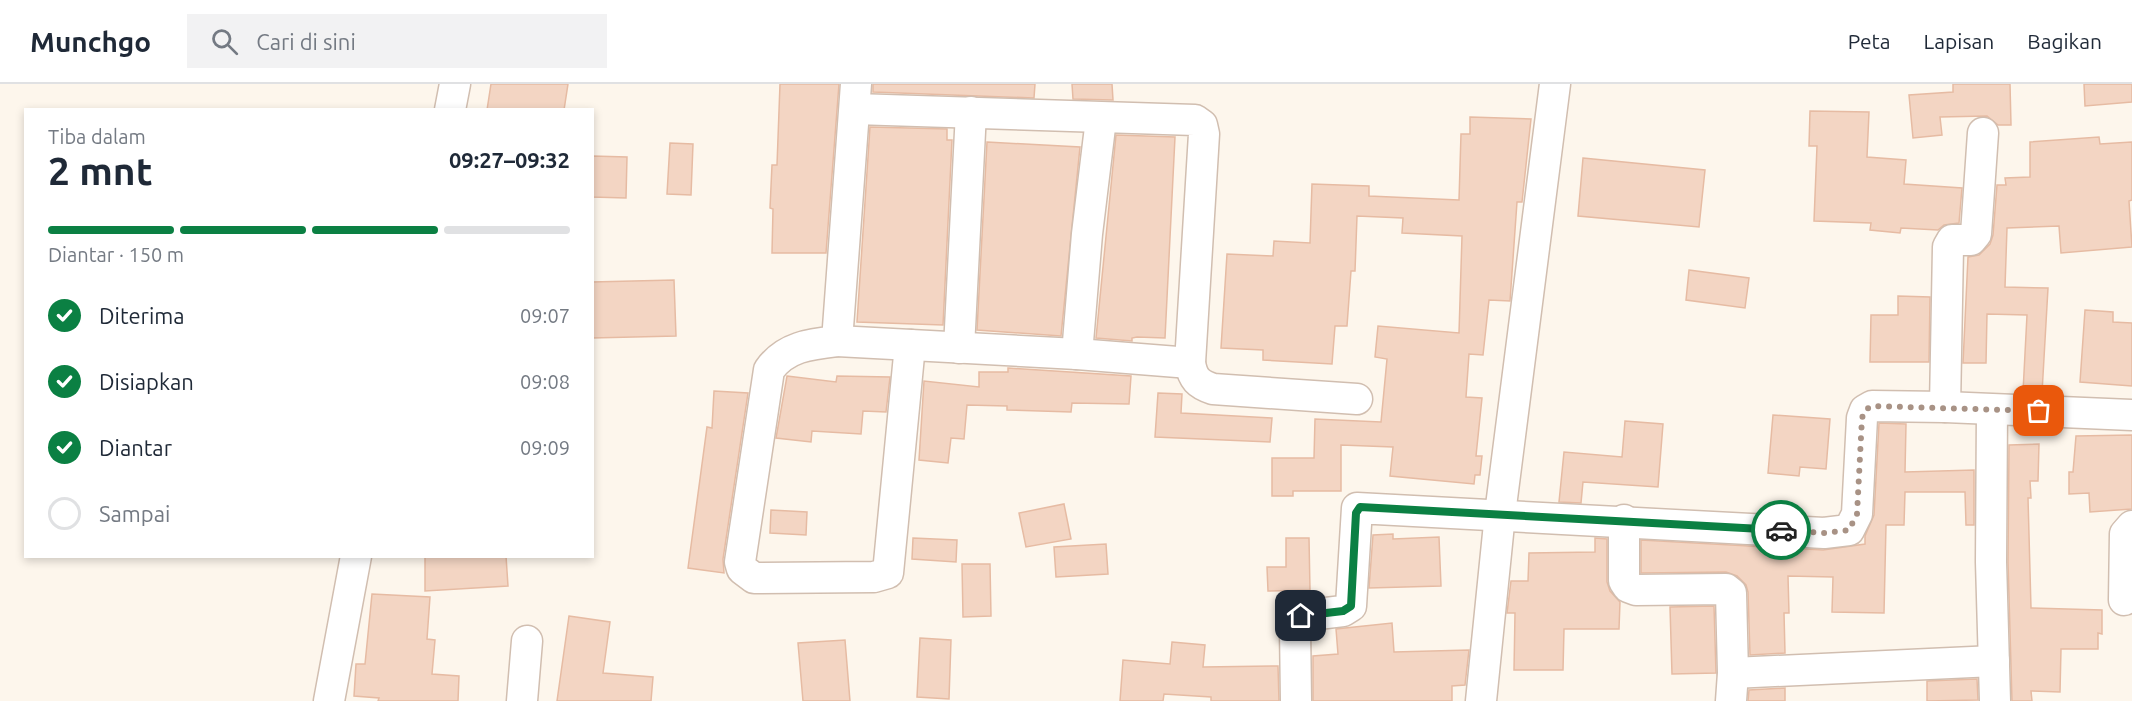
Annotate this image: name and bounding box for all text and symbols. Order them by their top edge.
search box [187,14,607,68]
icon: search [208,25,241,58]
text: Munchgo [30,26,151,57]
text: Cari di sini [256,29,356,54]
text: Peta [1848,29,1891,53]
text: Lapisan [1924,29,1994,53]
text: Bagikan [2027,29,2102,53]
text: Tiba dalam [48,125,146,148]
text: 09:27–09:32 [449,147,570,172]
text: 2 mnt [48,149,152,192]
text: Diantar · 150 m [48,243,184,266]
icon: check [48,299,81,332]
text: Diterima [99,303,185,328]
text: 09:07 [520,304,570,327]
icon: check [48,365,81,398]
text: Disiapkan [99,369,194,394]
text: 09:08 [520,370,570,393]
pin [2013,385,2064,436]
icon: bag [2022,394,2055,427]
icon: check [48,431,81,464]
text: Diantar [99,435,172,460]
text: 09:09 [520,436,570,459]
courier [1751,500,1811,560]
text: Sampai [99,501,170,526]
icon: car [1765,514,1798,547]
pin [1275,590,1326,641]
icon: home [1284,599,1317,632]

